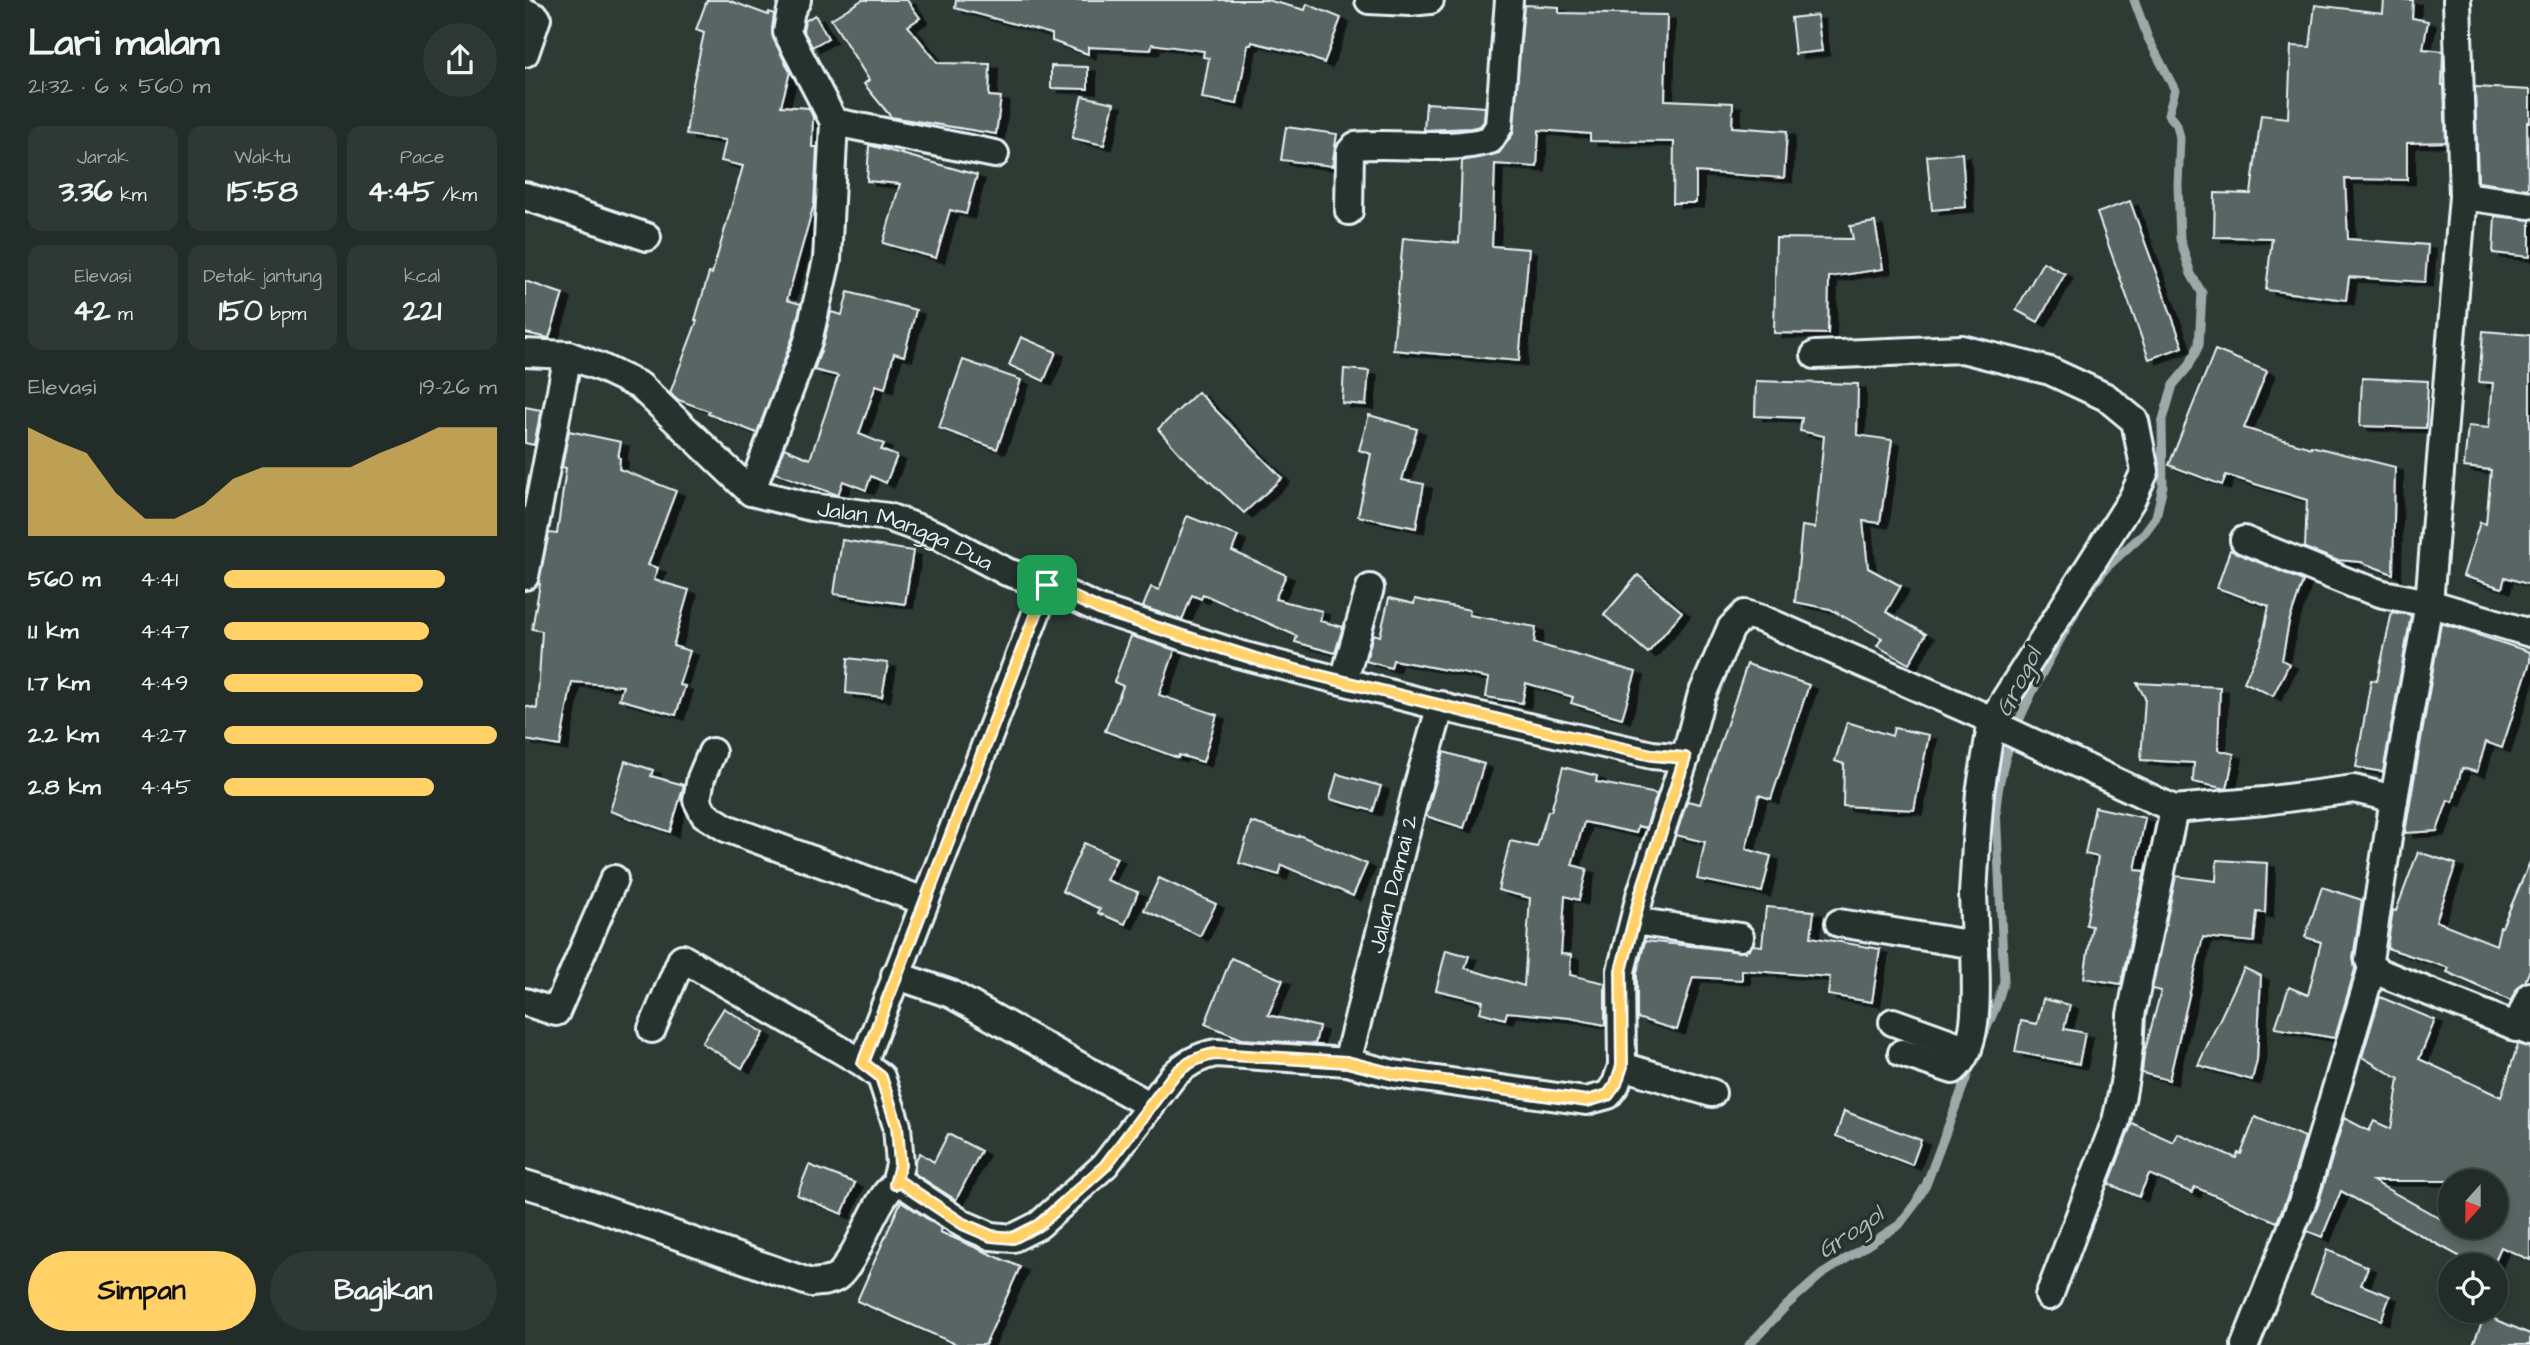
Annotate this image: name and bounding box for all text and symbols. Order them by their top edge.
text: Lari malam [28,18,219,70]
button: share [423,23,497,97]
text: 21:32 · 6 × 560 m [28,70,210,102]
text: Jarak [77,144,129,171]
text: Waktu [234,144,291,171]
text: Pace [400,144,444,171]
text: 3.36 [59,171,113,213]
text: 15:58 [227,171,298,213]
text: 4:45 [367,171,434,213]
text: km [113,182,147,209]
text: /km [434,182,477,209]
text: Elevasi [75,263,131,290]
text: Detak jantung [203,263,322,290]
text: kcal [404,263,440,290]
text: 42 [73,290,110,332]
text: 150 [219,290,263,332]
text: 221 [403,290,441,332]
text: m [110,301,133,328]
text: bpm [263,301,306,328]
text: Elevasi [28,371,96,403]
text: 19–26 m [419,371,497,403]
street label: Jalan Mangga Dua [815,493,999,579]
pin [1017,555,1077,615]
text: 560 m [28,563,100,595]
text: 4:41 [140,563,178,595]
icon: arrive [1028,566,1066,604]
text: 1.1 km [28,615,78,647]
text: 4:47 [140,615,189,647]
water label: Grogol [1987,639,2053,723]
text: 1.7 km [28,667,90,699]
text: 4:49 [140,667,188,699]
text: 2.2 km [28,719,99,751]
text: 4:27 [140,719,187,751]
text: 2.8 km [28,771,101,803]
text: 4:45 [140,771,191,803]
street label: Jalan Damai 2 [1360,811,1427,957]
north arrow [2438,1169,2508,1239]
map controls [2438,1169,2508,1323]
water label: Grogol [1811,1197,1894,1268]
button: Simpan [28,1251,256,1331]
button: Bagikan [270,1251,497,1331]
button: locate [2438,1253,2508,1323]

